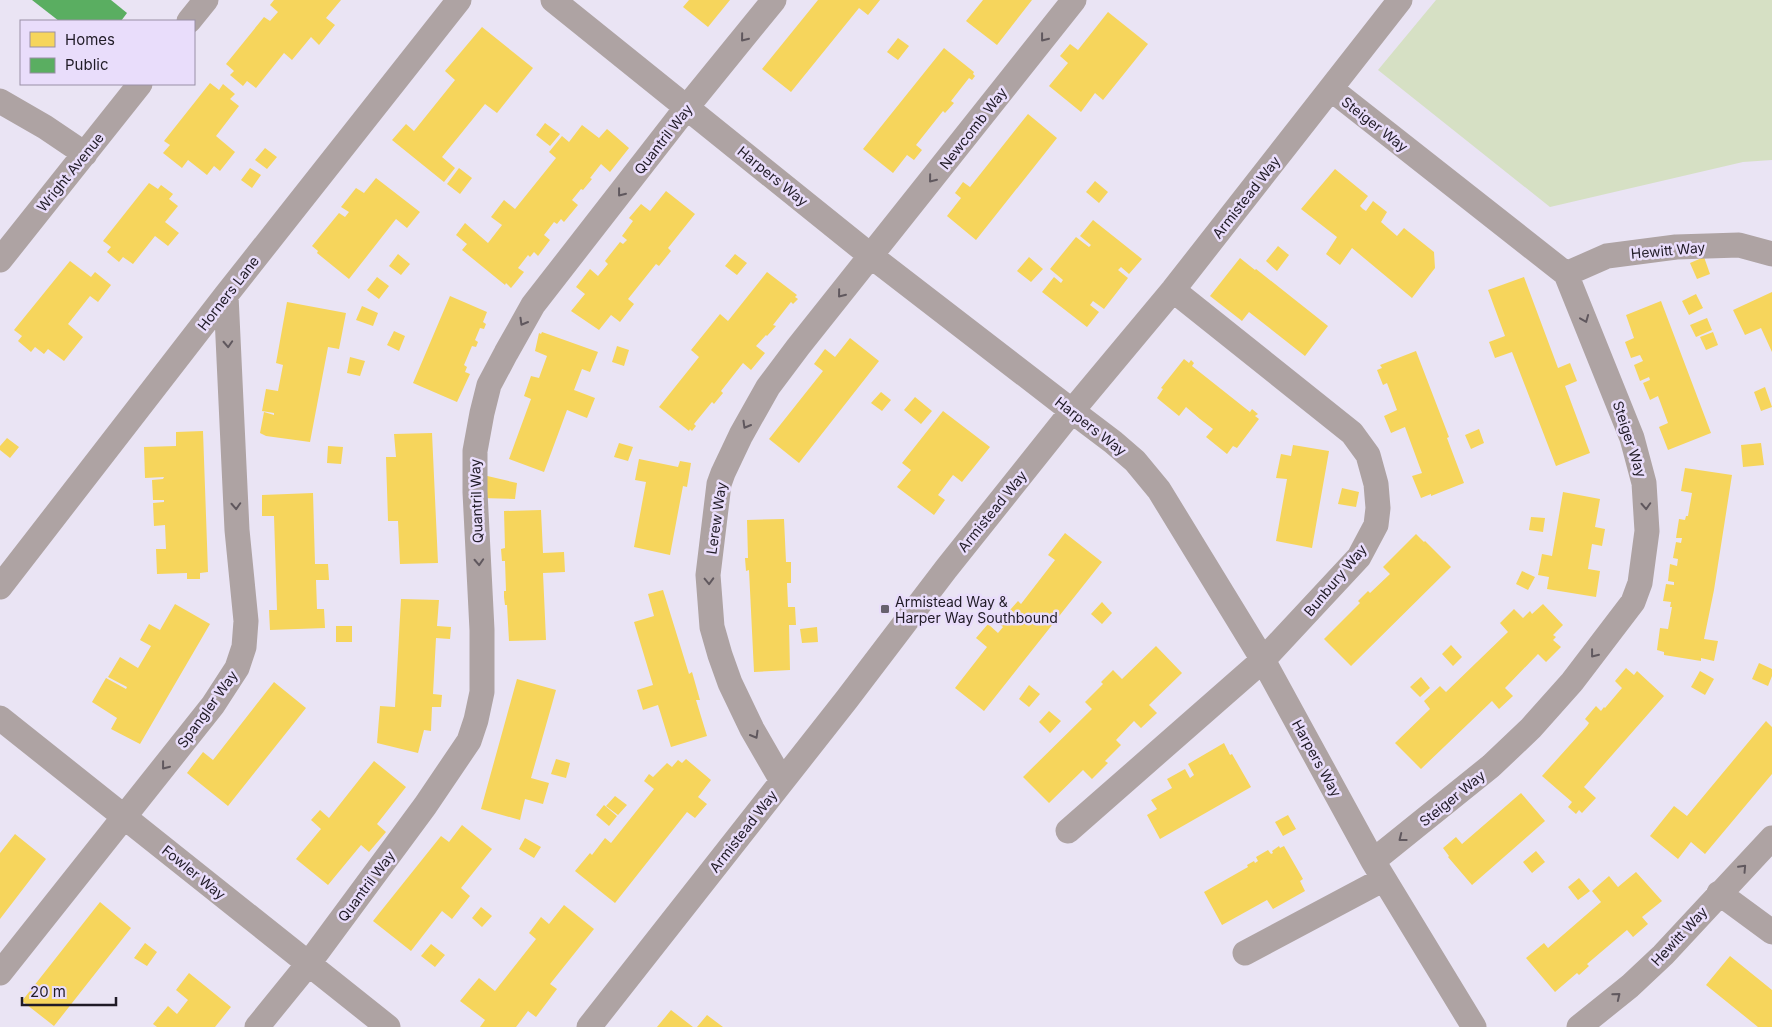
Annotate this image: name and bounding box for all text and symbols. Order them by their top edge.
legend [20,20,195,85]
text: Homes [65,30,115,49]
one-way arrow [741,32,749,41]
one-way arrow [1041,32,1049,41]
text: Public [65,55,108,74]
street label: Newcomb Way [936,83,1010,172]
street label: Steiger Way [1338,93,1412,155]
street label: Quantril Way [630,100,696,178]
street label: Wright Avenue [33,129,107,215]
street label: Harpers Way [734,142,812,210]
street label: Armistead Way [1209,152,1284,242]
one-way arrow [929,174,938,183]
one-way arrow [617,187,626,196]
street label: Hewitt Way [1630,238,1706,262]
street label: Horners Lane [194,252,262,334]
one-way arrow [837,288,846,297]
one-way arrow [1579,314,1589,323]
one-way arrow [520,317,530,326]
one-way arrow [223,340,233,348]
street label: Harpers Way [1052,393,1130,459]
street label: Steiger Way [1610,399,1650,480]
one-way arrow [742,420,752,429]
street label: Quantril Way [466,458,486,544]
street label: Armistead Way [954,467,1030,555]
street label: Lerew Way [703,481,730,555]
one-way arrow [1640,502,1651,510]
one-way arrow [230,503,241,511]
street label: Bunbury Way [1300,541,1370,619]
one-way arrow [473,558,484,566]
one-way arrow [704,578,714,585]
place label: Armistead Way & Harper Way Southbound [895,593,1058,626]
marker: Armistead Way & Harper Way Southbound [879,603,891,615]
one-way arrow [1592,648,1600,657]
street label: Spangler Way [173,667,241,751]
street label: Harpers Way [1289,716,1345,800]
one-way arrow [749,729,759,738]
one-way arrow [162,760,170,769]
street label: Steiger Way [1416,766,1488,830]
street label: Armistead Way [706,786,781,876]
one-way arrow [1399,833,1408,841]
street label: Fowler Way [159,841,229,903]
street label: Quantril Way [334,847,398,925]
one-way arrow [1737,865,1746,874]
street label: Hewitt Way [1647,903,1711,969]
scale bar [22,974,116,1006]
text: 20 m [30,982,66,1001]
one-way arrow [1611,994,1620,1002]

